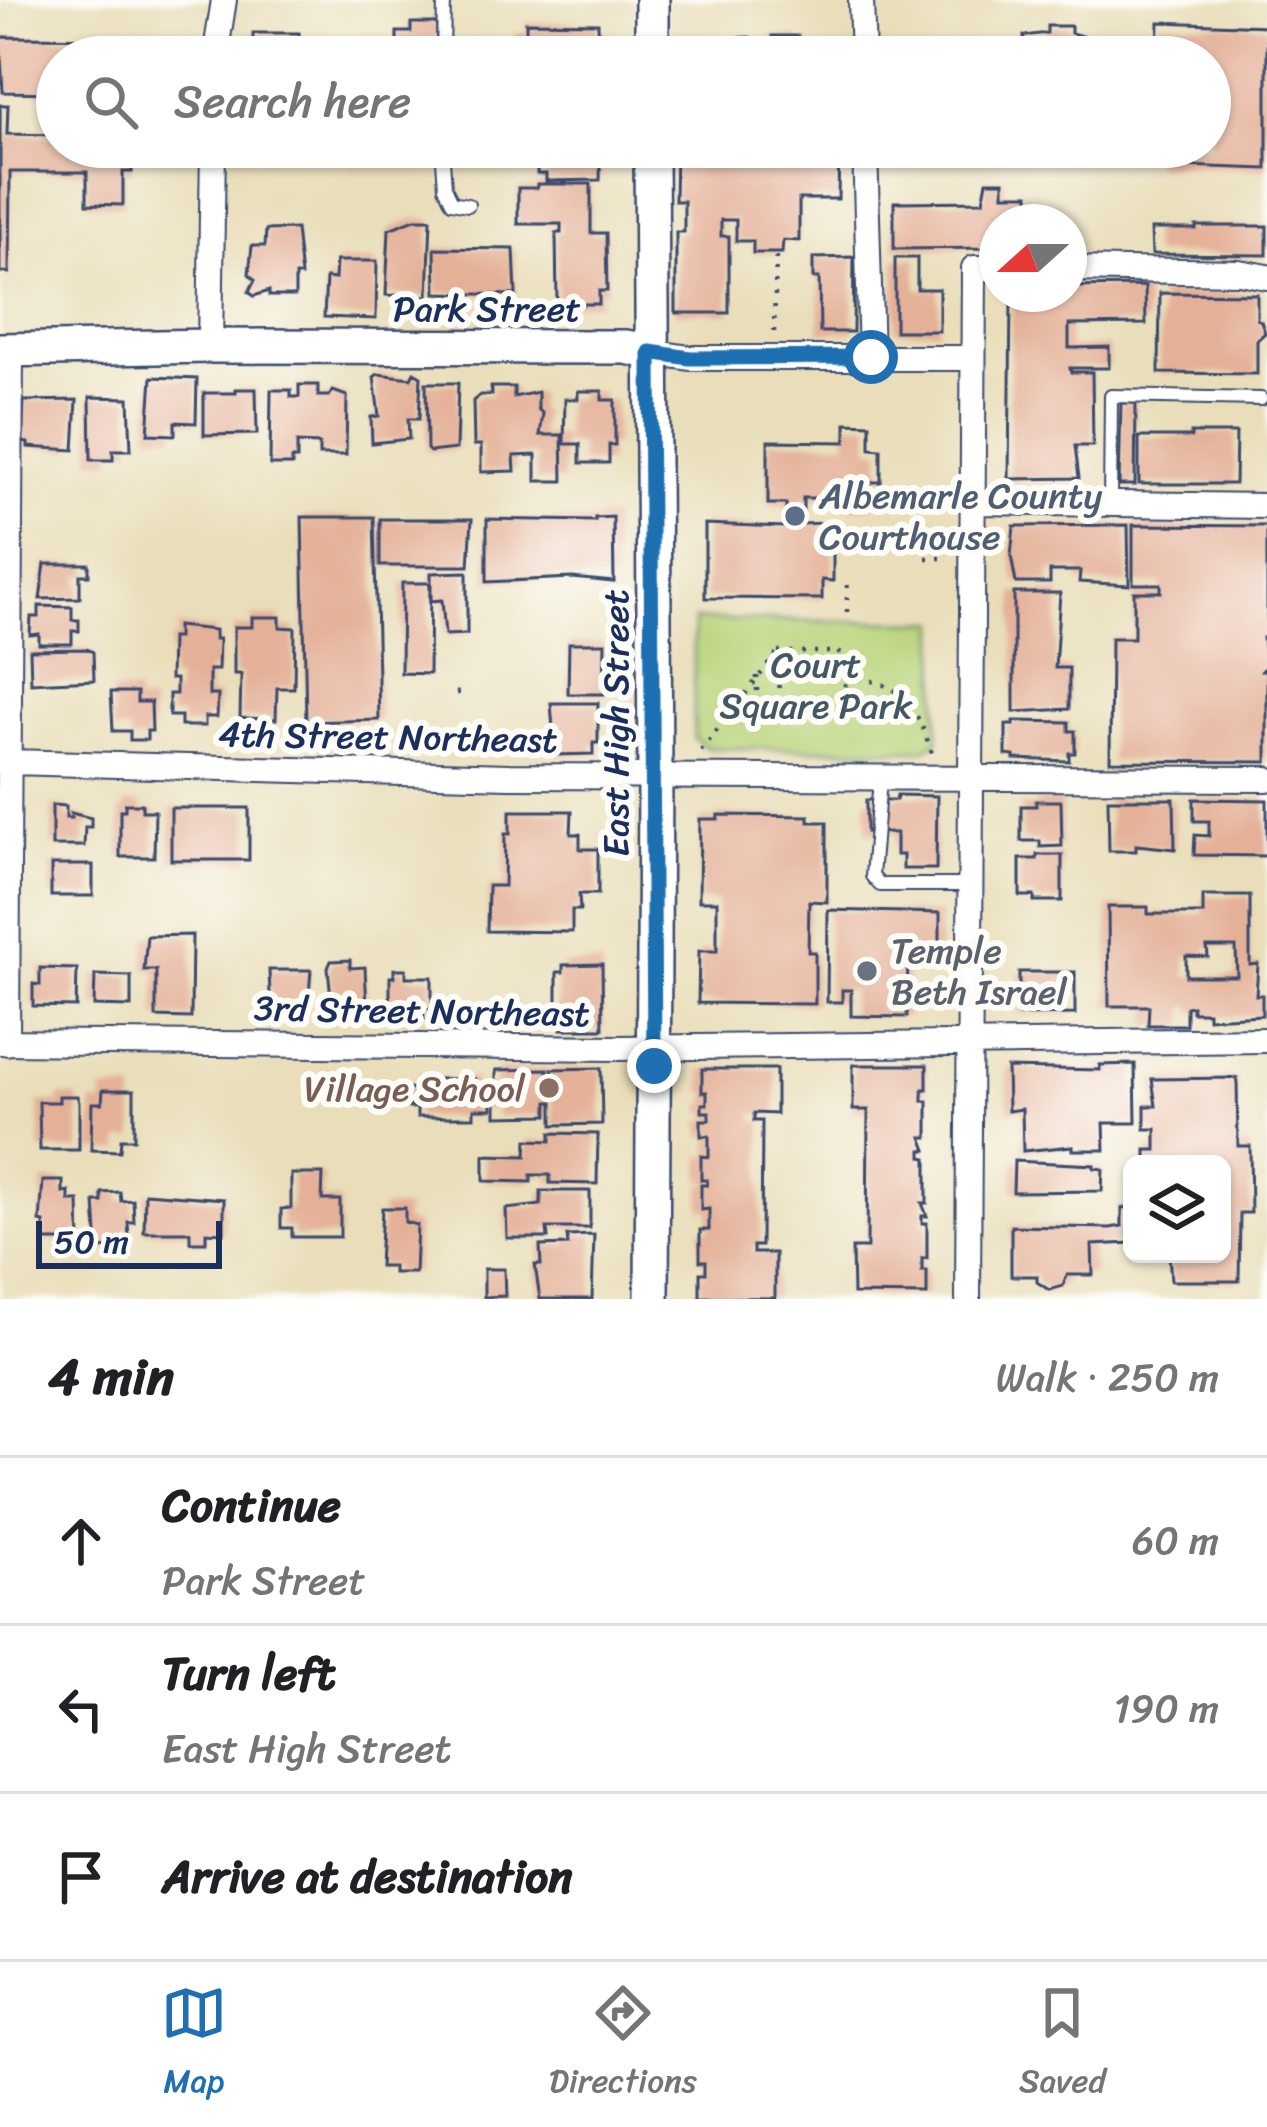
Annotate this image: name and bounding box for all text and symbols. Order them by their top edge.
search box [36,36,1231,168]
text: Search here [174,62,411,142]
icon: search [78,69,144,135]
north arrow [979,204,1087,312]
street label: Park Street [393,277,581,341]
route start [844,330,898,384]
place label: Albemarle County Courthouse [818,464,1102,569]
marker: Albemarle County Courthouse [782,503,808,529]
street label: East High Street [584,589,648,857]
park label: Court Square Park [720,633,913,738]
street label: 4th Street Northeast [218,702,558,772]
place label: Temple Beth Israel [891,919,1068,1024]
marker: Temple Beth Israel [854,958,880,984]
street label: 3rd Street Northeast [253,976,591,1046]
route end [627,1039,681,1093]
place label: Village School [304,1057,526,1121]
marker: Village School [536,1075,562,1101]
map controls [1123,1155,1231,1263]
button: layers [1123,1155,1231,1263]
text: 50 m [54,1213,129,1271]
scale bar [36,1215,222,1268]
text: 4 min [48,1332,174,1422]
text: Walk · 250 m [996,1343,1219,1412]
text: Continue [162,1466,341,1546]
text: 60 m [1132,1506,1219,1575]
icon: ahead [48,1508,114,1574]
text: Park Street [162,1546,365,1615]
text: Turn left [162,1634,335,1714]
text: 190 m [1114,1674,1219,1743]
icon: left [48,1676,114,1742]
text: East High Street [162,1714,452,1783]
text: Arrive at destination [162,1837,572,1917]
icon: arrive [48,1844,114,1910]
tab: Map [161,1980,227,2110]
tab: Directions [549,1980,697,2110]
tab: Saved [1019,1980,1106,2110]

